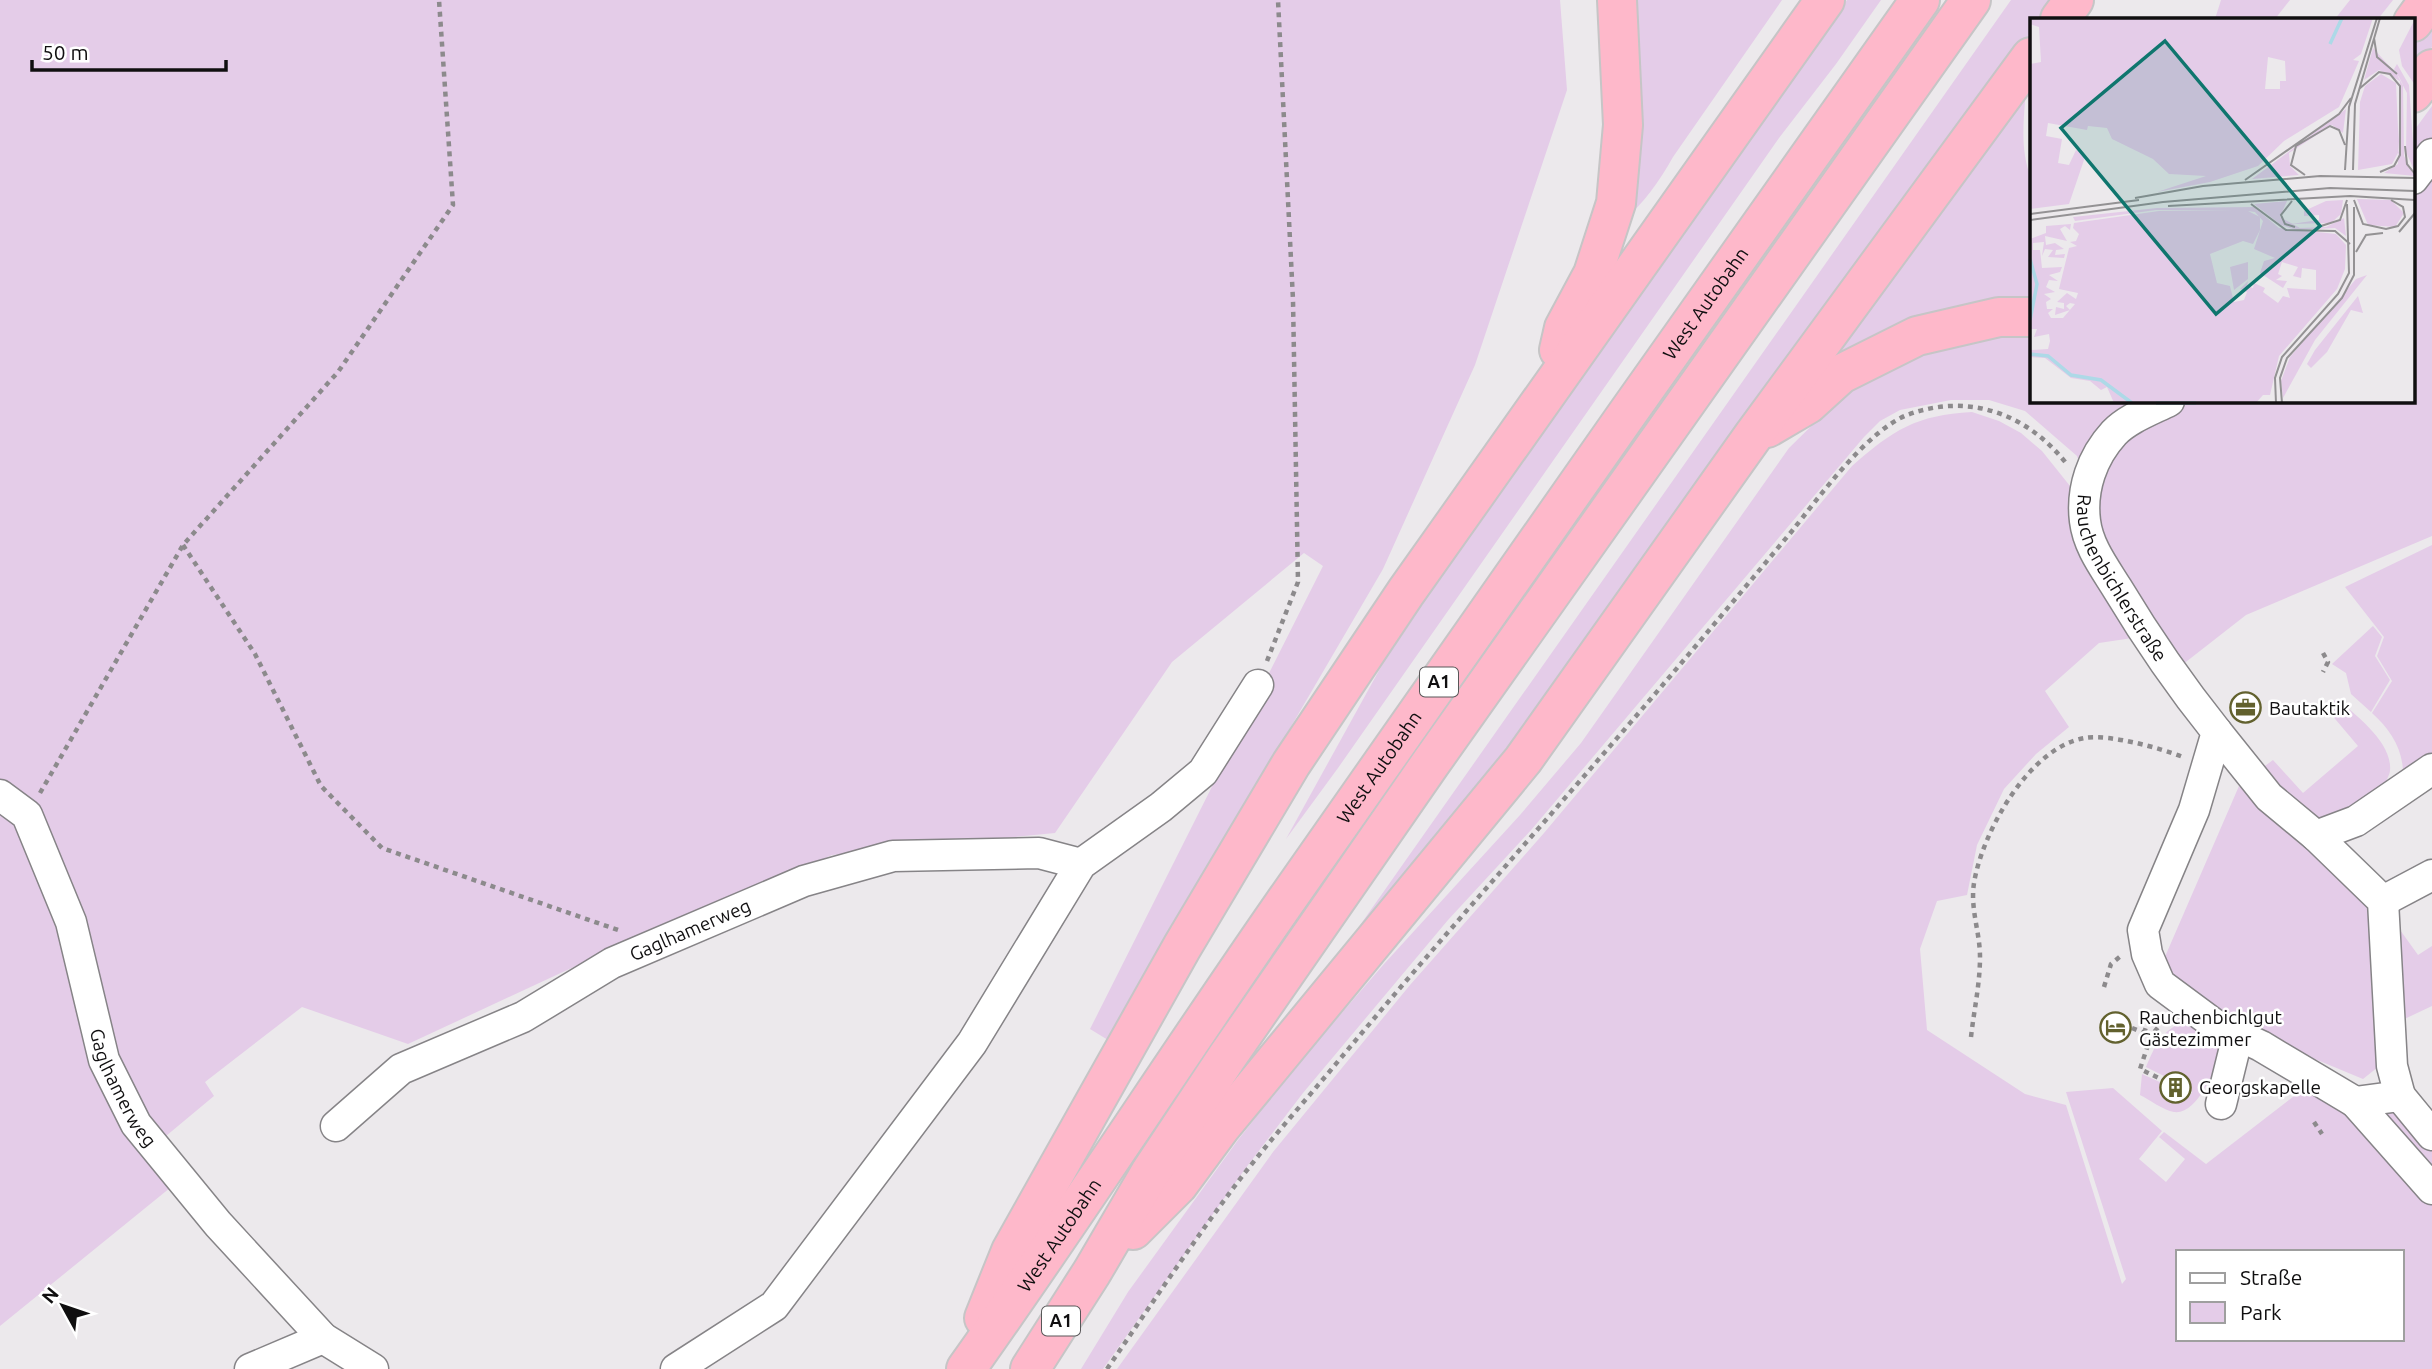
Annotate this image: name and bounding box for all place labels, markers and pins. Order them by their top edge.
office icon: Bautaktik [2229,691,2263,725]
place label: Bautaktik [2269,697,2351,719]
place label: Rauchenbichlgut Gästezimmer [2139,1006,2283,1050]
hotel icon: Rauchenbichlgut Gästezimmer [2099,1011,2133,1045]
building icon: Georgskapelle [2159,1070,2193,1104]
place label: Georgskapelle [2199,1076,2321,1098]

